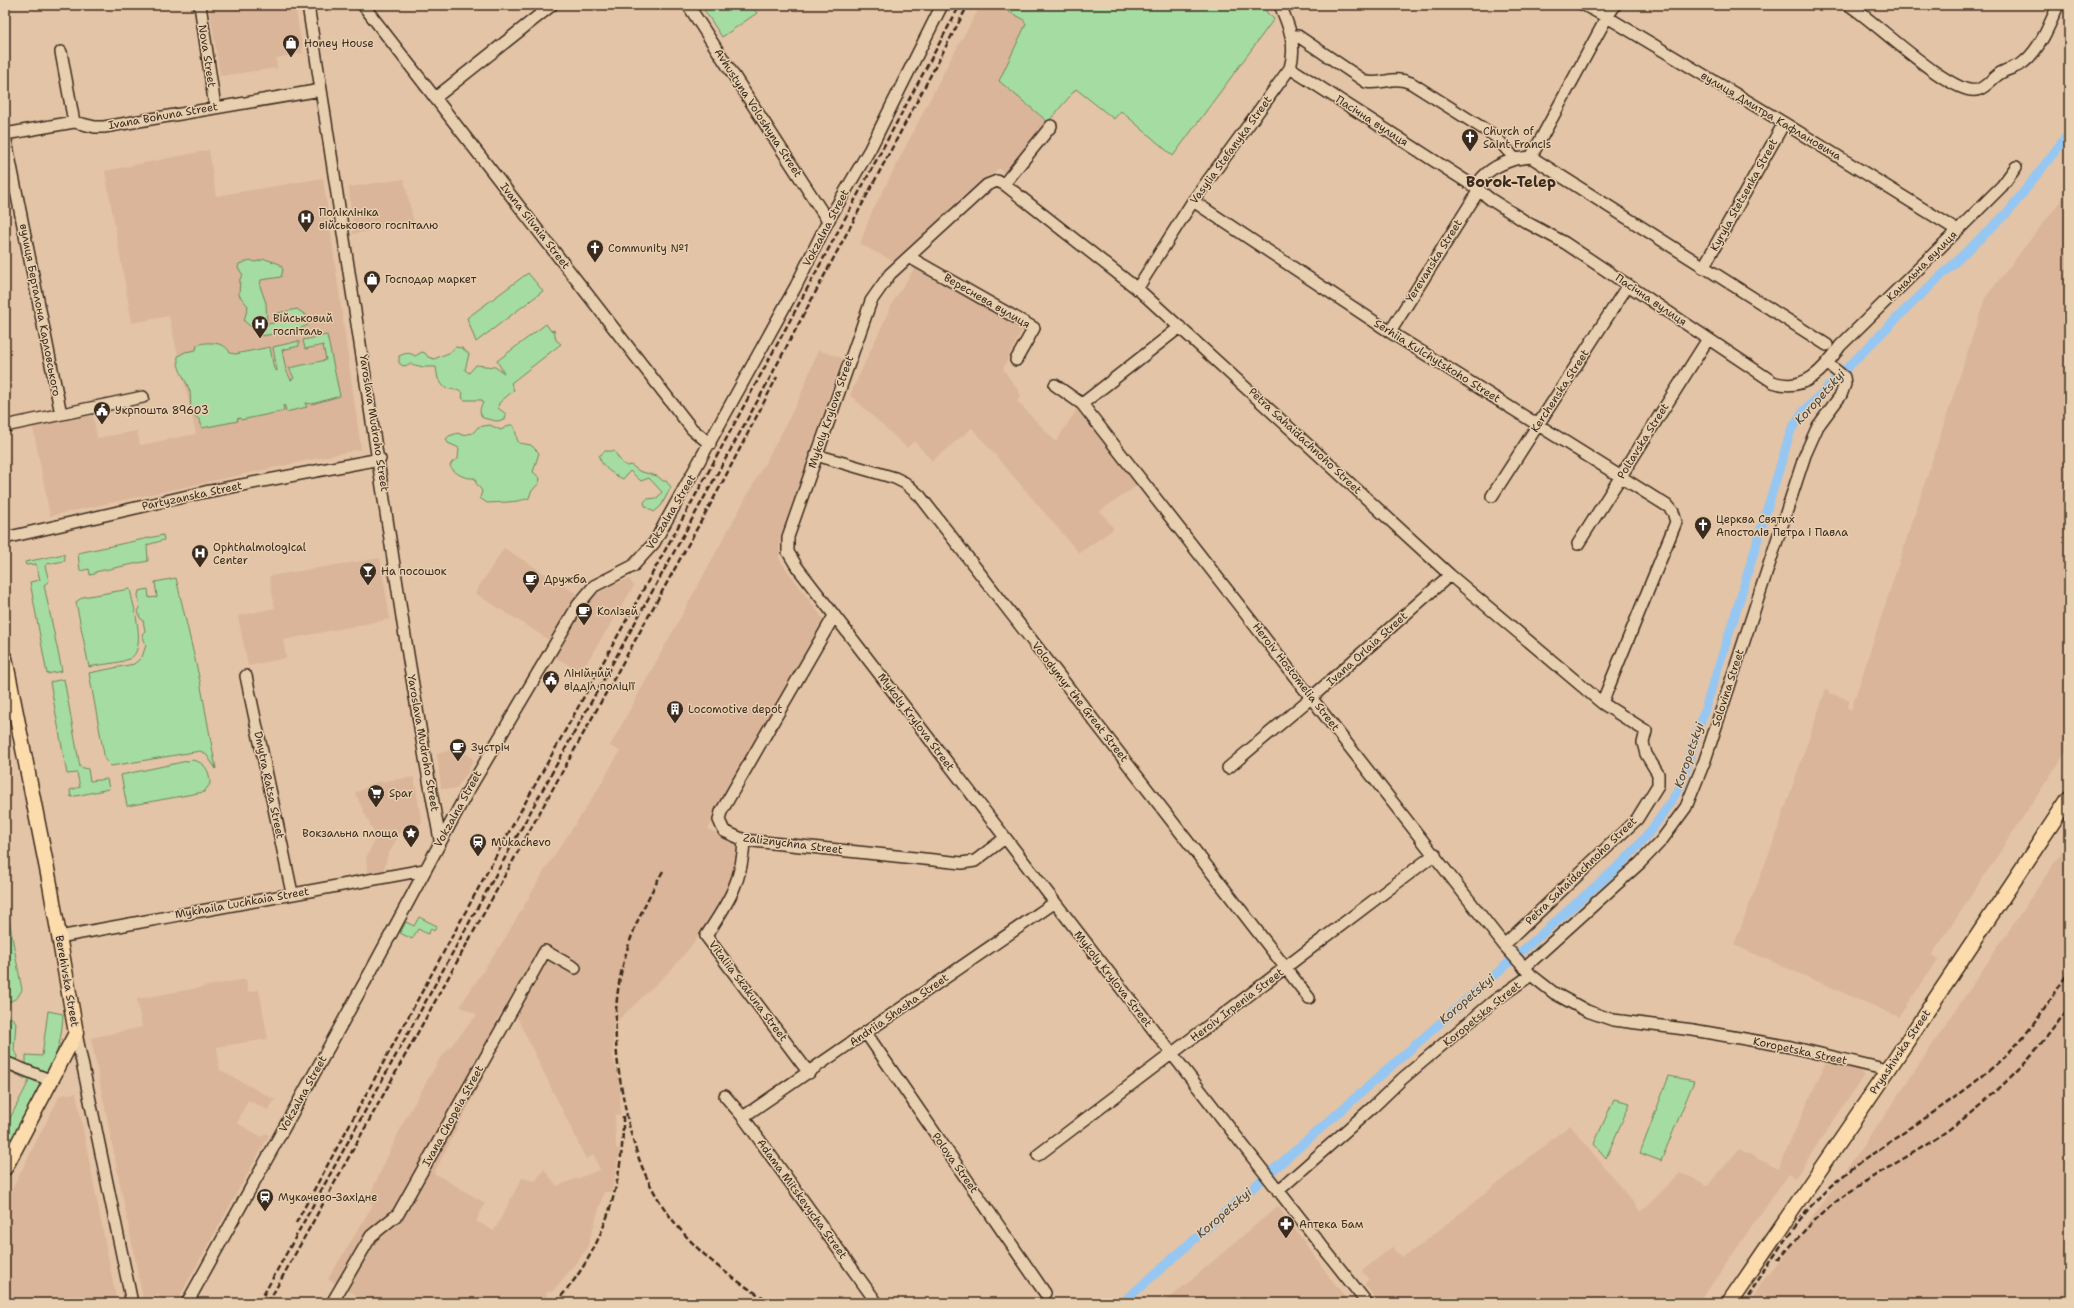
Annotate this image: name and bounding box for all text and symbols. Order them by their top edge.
street label: Nova Street [195,24,219,89]
shop icon: Honey House [281,33,301,58]
place label: Honey House [304,36,374,51]
street label: Avhustyna Voloshyna Street [711,46,805,180]
street label: вулиця Дмитра Кафлановича [1698,68,1844,164]
street label: Пасічна вулиця [1333,92,1411,150]
street label: Vasylia Stefanyka Street [1187,93,1275,207]
street label: Ivana Bohuna Street [107,99,219,133]
place label: Church of Saint Francis [1483,124,1551,152]
church icon: Church of Saint Francis [1460,127,1480,152]
street label: Kyryla Stetsenka Street [1707,136,1781,254]
district label: Borok-Telep [1466,172,1556,192]
street label: Ivana Silvaia Street [497,180,574,272]
street label: Vokzalna Street [799,187,853,269]
place label: Поліклініка військового госпіталю [319,205,438,233]
hospital icon: Поліклініка військового госпіталю [296,208,316,233]
street label: Yerevanska Street [1402,216,1466,305]
street label: вулиця Берталона Карловського [16,222,64,398]
street label: Канальна вулиця [1883,227,1961,305]
church icon: Community №1 [585,238,605,263]
place label: Community №1 [608,241,689,256]
shop icon: Господар маркет [362,269,382,294]
street label: Вереснева вулиця [941,270,1033,332]
street label: Пасічна вулиця [1612,270,1690,330]
place label: Господар маркет [385,272,477,287]
place label: Військовий госпіталь [273,311,333,339]
hospital icon: Військовий госпіталь [250,314,270,339]
street label: Serhiia Kulchytskoho Street [1371,316,1503,406]
street label: Kerchenska Street [1527,346,1593,435]
street label: Yaroslava Mudroho Street [356,353,392,493]
street label: Mykoly Krylova Street [805,353,857,470]
water label: Koropetskyi [1791,366,1849,428]
street label: Petra Sahaidachnoho Street [1245,384,1365,498]
public building icon: Укрпошта 89603 [92,400,112,425]
street label: Poltavska Street [1614,400,1672,482]
place label: Укрпошта 89603 [115,403,209,418]
street label: Vokzalna Street [643,471,700,552]
street label: Partyzanska Street [140,478,244,514]
place label: Церква Святих Апостолів Петра і Павла [1716,512,1848,540]
church icon: Церква Святих Апостолів Петра і Павла [1693,515,1713,540]
place label: Ophthalmological Center [213,540,307,568]
hospital icon: Ophthalmological Center [190,543,210,568]
bar icon: На посошок [358,561,378,586]
place label: На посошок [381,564,447,579]
cafe icon: Дружба [521,569,541,594]
place label: Дружба [544,572,587,587]
cafe icon: Колізей [574,601,594,626]
place label: Колізей [597,604,638,619]
street label: Ivana Orlaia Street [1323,609,1411,689]
street label: Heroiv Hostomelia Street [1249,620,1343,734]
street label: Volodymyr the Great Street [1028,639,1132,765]
street label: Solovina Street [1708,647,1748,729]
place label: Лінійний відділ поліції [564,666,636,694]
public building icon: Лінійний відділ поліції [541,669,561,694]
street label: Mykoly Krylova Street [874,670,958,774]
street label: Yaroslava Mudroho Street [404,673,442,813]
building icon: Locomotive depot [665,699,685,724]
place label: Locomotive depot [688,702,783,717]
water label: Koropetskyi [1670,719,1708,790]
street label: Dmytra Ratsa Street [250,730,288,840]
cafe icon: Зустріч [448,737,468,762]
place label: Зустріч [471,740,510,755]
street label: Vokzalna Street [431,768,485,850]
supermarket icon: Spar [366,783,386,808]
place label: Spar [389,786,413,801]
street label: Petra Sahaidachnoho Street [1522,814,1640,928]
place icon: Вокзальна площа [401,823,421,848]
place label: Вокзальна площа [302,826,398,841]
street label: Zaliznychna Street [742,830,844,858]
station icon: Mukachevo [468,832,488,857]
place label: Mukachevo [491,835,551,850]
street label: Mykhaila Luchkaia Street [174,884,310,922]
street label: Mykoly Krylova Street [1071,928,1155,1030]
street label: Berehivska Street [52,934,82,1028]
street label: Vitaliia Skakuna Street [705,938,791,1045]
street label: Heroiv Irpenia Street [1187,965,1287,1045]
street label: Andriia Shasha Street [847,970,952,1050]
water label: Koropetskyi [1436,970,1499,1027]
street label: Koropetska Street [1440,978,1524,1050]
street label: Pryashivska Street [1866,1007,1934,1097]
street label: Koropetska Street [1752,1034,1849,1068]
street label: Vokzalna Street [276,1053,330,1135]
street label: Ivana Chopeia Street [419,1063,487,1169]
street label: Polova Street [929,1130,982,1197]
street label: Adama Mitskevycha Street [753,1136,851,1262]
water label: Koropetskyi [1193,1184,1256,1241]
station icon: Мукачево-Західне [255,1187,275,1212]
place label: Мукачево-Західне [278,1190,378,1205]
pharmacy icon: Аптека Бам [1276,1214,1296,1239]
place label: Аптека Бам [1299,1217,1364,1232]

